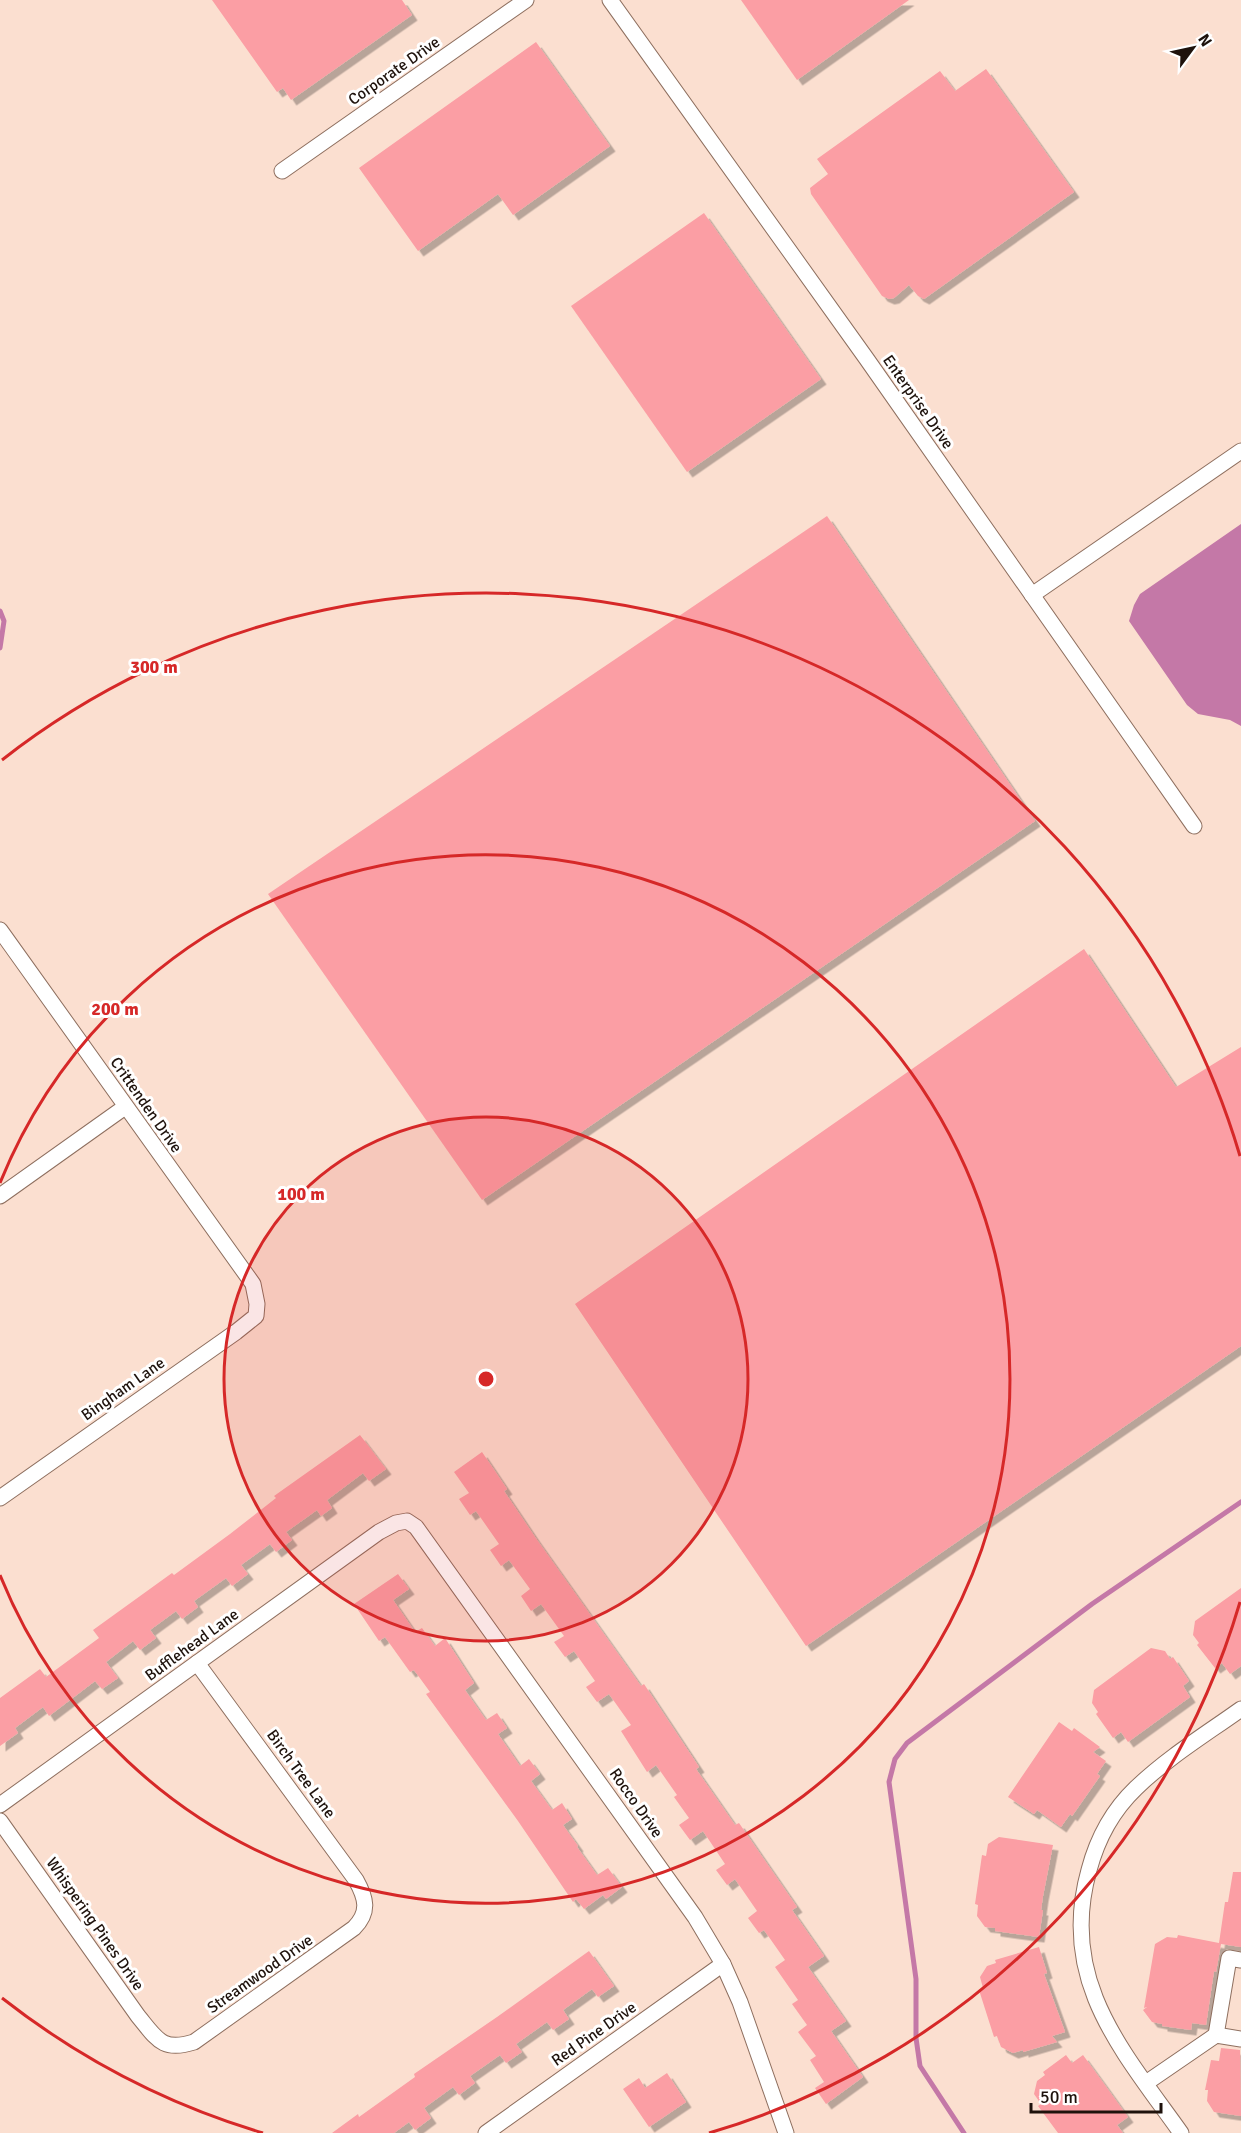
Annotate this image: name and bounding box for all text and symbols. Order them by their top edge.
north arrow [1163,18,1223,78]
text: N [1193,30,1216,50]
street label: Corporate Drive [344,32,444,110]
street label: Enterprise Drive [878,351,958,453]
text: 300 m [130,656,178,678]
text: 200 m [91,998,139,1020]
street label: Crittenden Drive [106,1053,186,1157]
text: 100 m [277,1183,325,1205]
street label: Bingham Lane [77,1353,169,1425]
centre of rings [476,1369,496,1389]
street label: Bufflehead Lane [141,1604,243,1686]
street label: Birch Tree Lane [262,1726,340,1822]
street label: Rocco Drive [605,1764,667,1842]
street label: Whispering Pines Drive [42,1854,148,1994]
street label: Streamwood Drive [203,1930,317,2018]
street label: Red Pine Drive [548,1997,640,2071]
scale bar [1031,2076,1162,2114]
text: 50 m [1040,2086,1078,2108]

